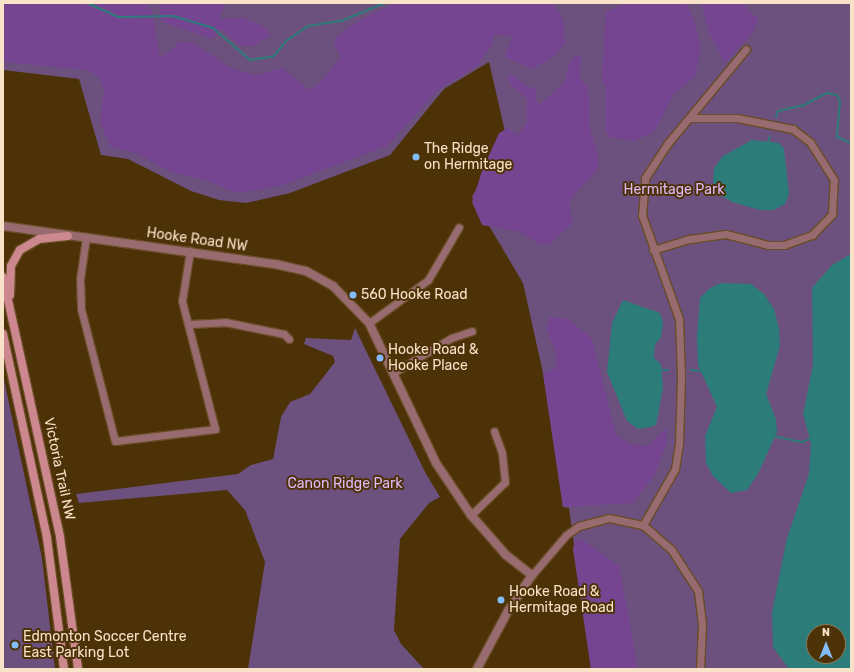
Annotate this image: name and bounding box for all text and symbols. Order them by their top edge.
place label: The Ridge on Hermitage [424,141,512,174]
marker: The Ridge on Hermitage [411,152,421,162]
park label: Hermitage Park [624,182,724,198]
street label: Hooke Road NW [145,225,249,255]
place label: 560 Hooke Road [361,287,467,303]
marker: 560 Hooke Road [348,290,358,300]
place label: Hooke Road & Hooke Place [388,342,479,374]
marker: Hooke Road & Hooke Place [375,353,385,363]
street label: Victoria Trail NW [40,416,78,522]
park label: Canon Ridge Park [287,476,403,492]
place label: Hooke Road & Hermitage Road [509,584,614,616]
marker: Hooke Road & Hermitage Road [496,595,506,605]
north arrow [806,624,846,664]
text: N [822,626,830,639]
place label: Edmonton Soccer Centre East Parking Lot [23,629,187,662]
marker: Edmonton Soccer Centre East Parking Lot [10,640,20,650]

